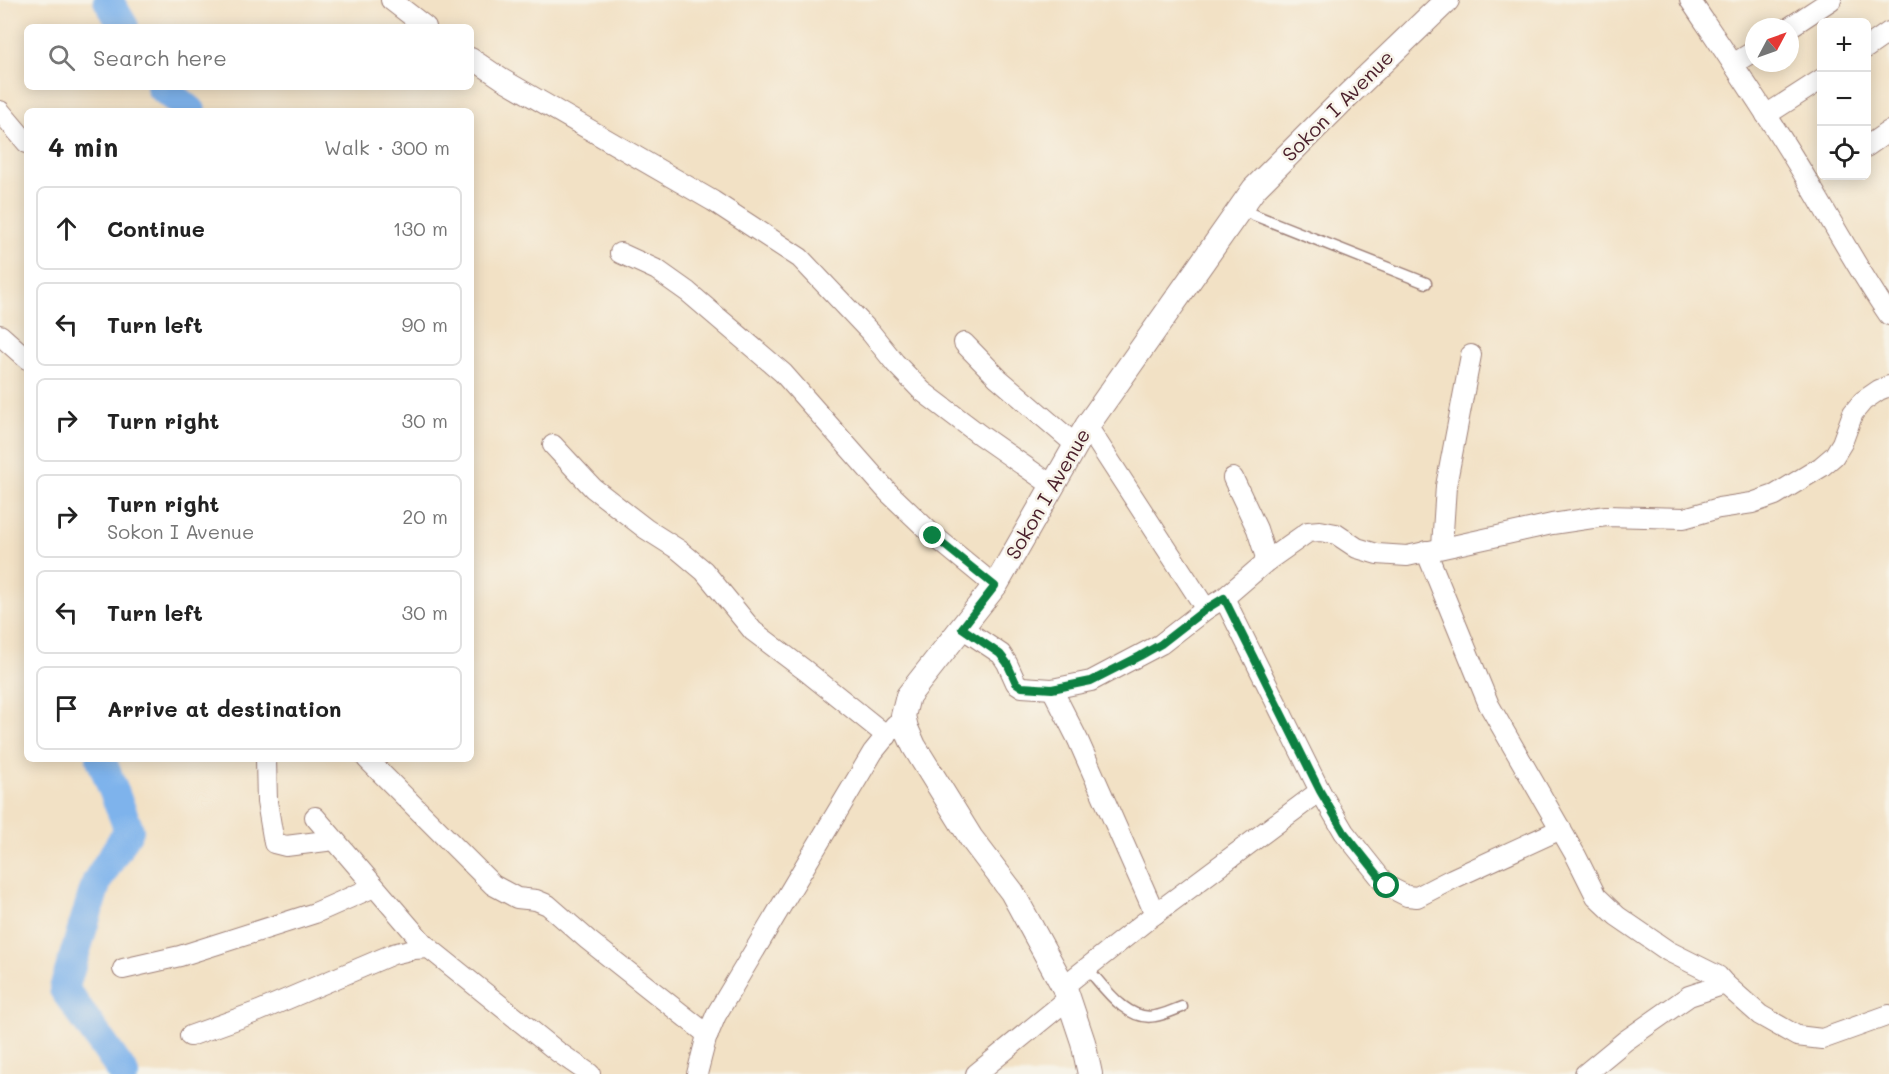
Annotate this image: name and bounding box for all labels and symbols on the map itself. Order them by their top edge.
north arrow [1745,18,1799,72]
street label: Sokon I Avenue [1276,44,1399,167]
street label: Sokon I Avenue [999,423,1095,564]
route end [919,522,945,548]
route start [1373,872,1399,898]

